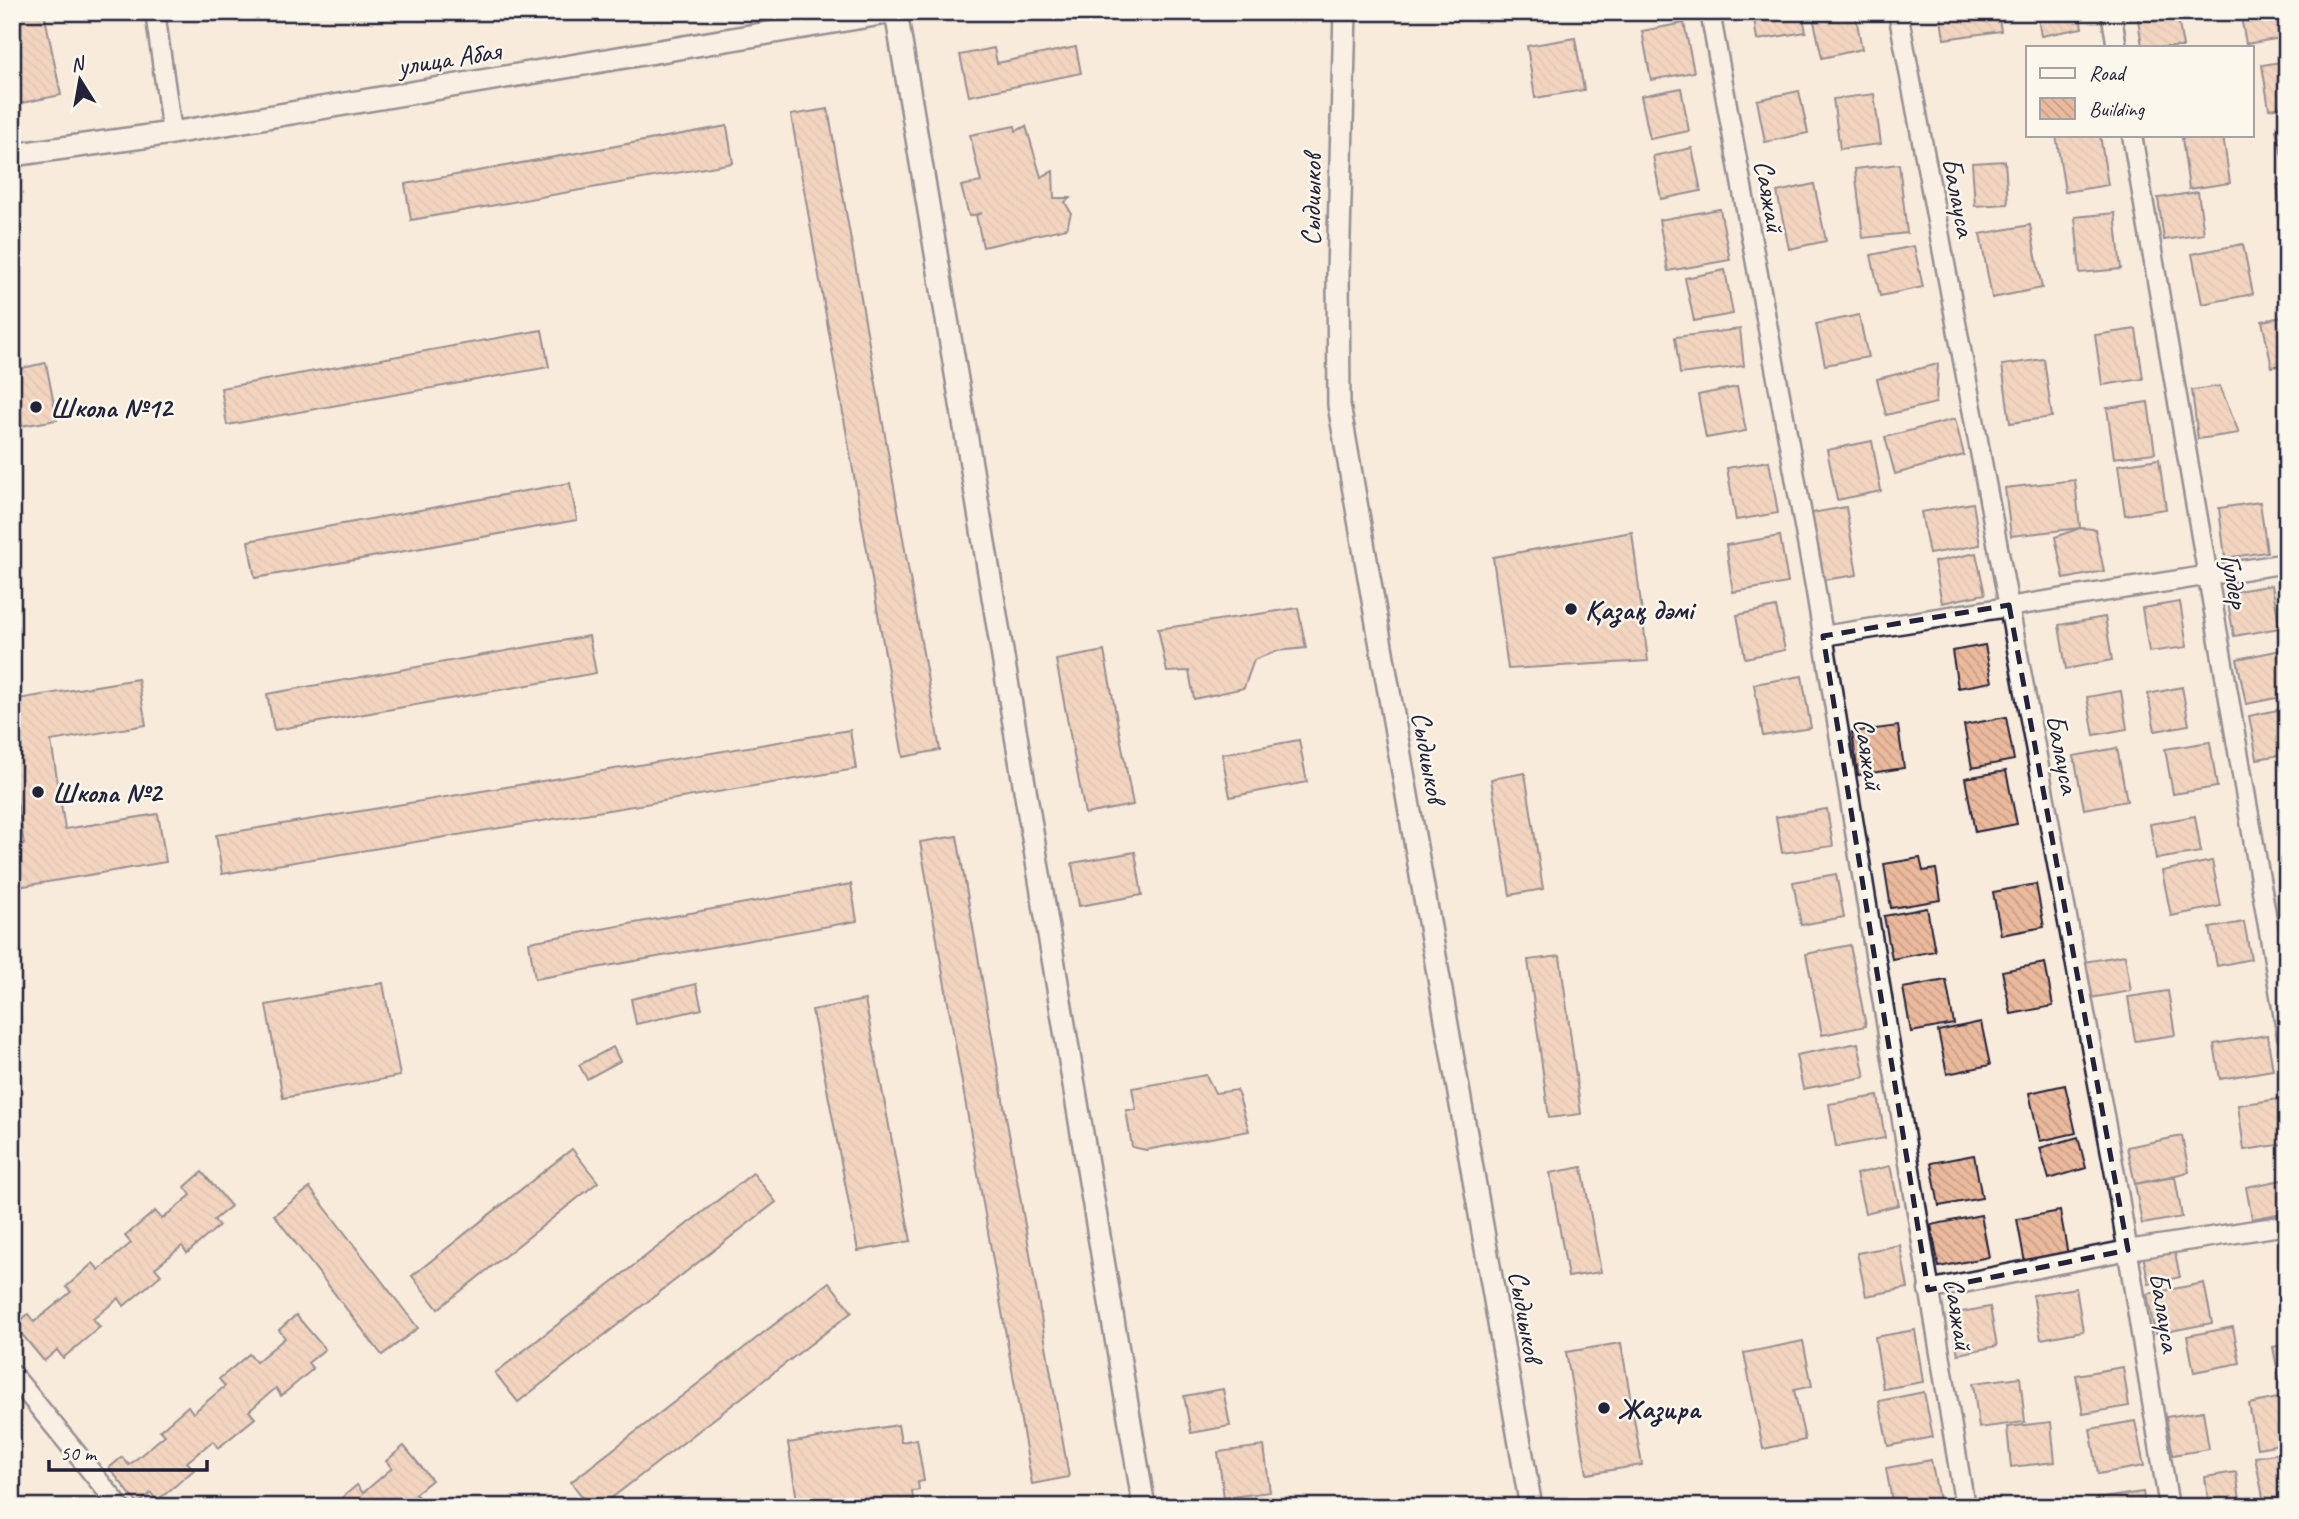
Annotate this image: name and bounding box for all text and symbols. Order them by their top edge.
street label: улица Абая [393,32,505,84]
north arrow [46,46,116,116]
legend [2026,46,2254,136]
text: N [69,51,88,77]
text: Road [2089,60,2128,86]
text: Building [2089,96,2146,122]
street label: Сыдиыков [1293,149,1329,246]
street label: Балауса [1934,154,1984,241]
street label: Саяжай [1746,157,1794,236]
place label: Школа №12 [50,390,174,425]
marker: Школа №12 [28,399,44,415]
street label: Гулдер [2213,551,2257,613]
place label: Қазақ дәмі [1585,592,1697,628]
marker: Қазақ дәмі [1563,601,1579,617]
street label: Сыдиыков [1404,709,1455,810]
street label: Балауса [2038,711,2088,798]
street label: Саяжай [1846,715,1892,794]
place label: Школа №2 [52,775,164,810]
marker: Школа №2 [30,784,46,800]
street label: Сыдиыков [1501,1268,1552,1369]
street label: Балауса [2141,1270,2189,1356]
street label: Саяжай [1936,1275,1982,1354]
place label: Жазира [1618,1391,1703,1427]
marker: Жазира [1596,1400,1612,1416]
scale bar [49,1428,206,1472]
text: 50 m [60,1440,98,1466]

